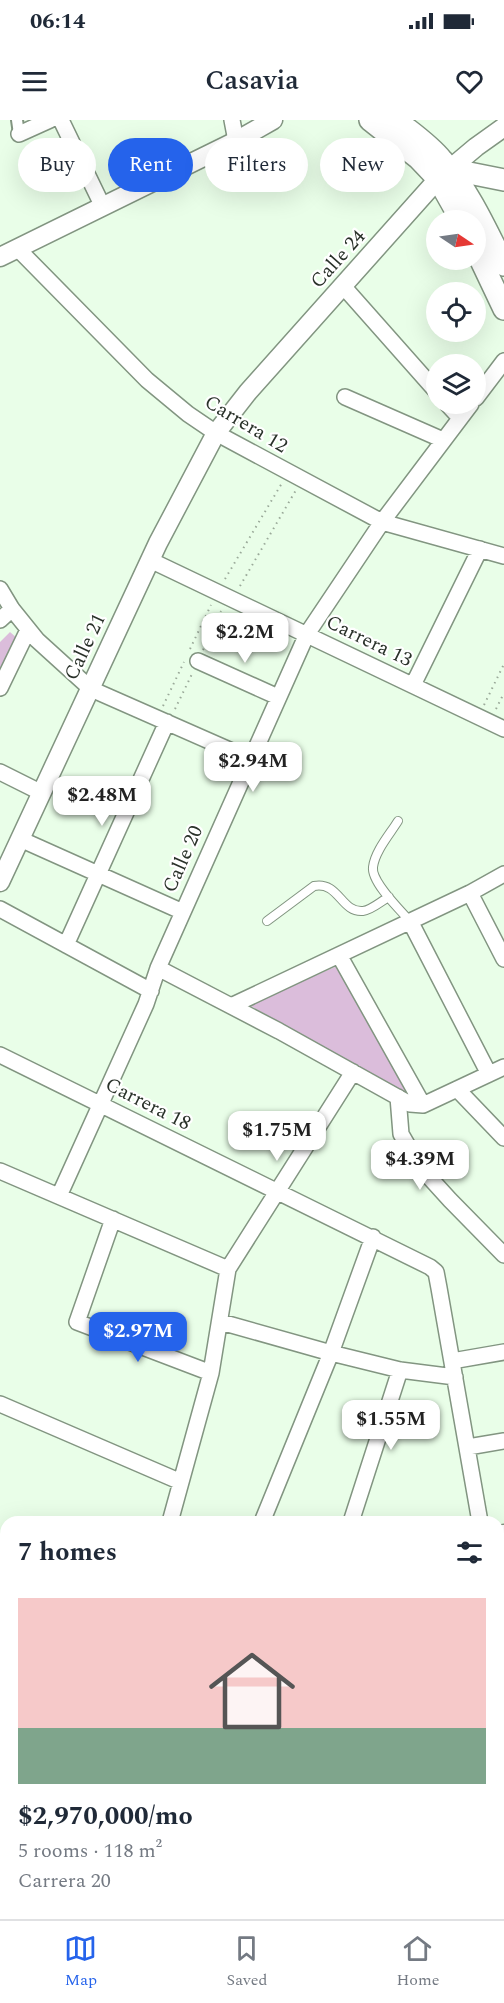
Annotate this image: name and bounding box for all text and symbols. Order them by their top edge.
text: 06:14 [30,5,85,38]
text: Casavia [205,60,299,102]
icon: menu [18,65,51,98]
icon: heart [453,65,486,98]
chip: Buy [18,138,96,192]
chip: Rent [108,138,193,192]
chip: Filters [205,138,308,192]
chip: New [320,138,405,192]
north arrow [426,210,486,270]
map controls [426,210,486,414]
street label: Calle 24 [303,223,373,295]
button: locate [426,282,486,342]
button: layers [426,354,486,414]
street label: Carrera 12 [199,387,293,461]
street label: Carrera 13 [321,607,417,675]
street label: Calle 21 [56,609,114,685]
pin: $2.2M [203,613,287,664]
text: $2.2M [216,617,274,647]
pin: $2.94M [204,742,302,793]
text: $2.94M [218,746,288,776]
pin: $2.48M [53,776,151,827]
text: $2.48M [67,780,137,810]
street label: Calle 20 [155,821,211,897]
street label: Carrera 18 [100,1070,196,1138]
pin: $1.75M [228,1111,326,1162]
text: $1.75M [242,1115,312,1145]
pin: $4.39M [371,1140,469,1191]
text: $4.39M [385,1144,455,1174]
pin: $2.97M [89,1312,187,1363]
text: $2.97M [103,1316,173,1346]
pin: $1.55M [342,1400,440,1451]
text: $1.55M [356,1404,426,1434]
text: 7 homes [18,1532,117,1572]
icon: filters [453,1536,486,1569]
icon: home [198,1637,306,1745]
text: $2,970,000/mo [18,1796,193,1836]
text: 5 rooms · 118 m² [18,1836,162,1866]
text: Carrera 20 [18,1866,111,1896]
tab: Map [64,1932,97,1992]
tab: Saved [226,1932,267,1992]
tab: Home [396,1932,440,1992]

